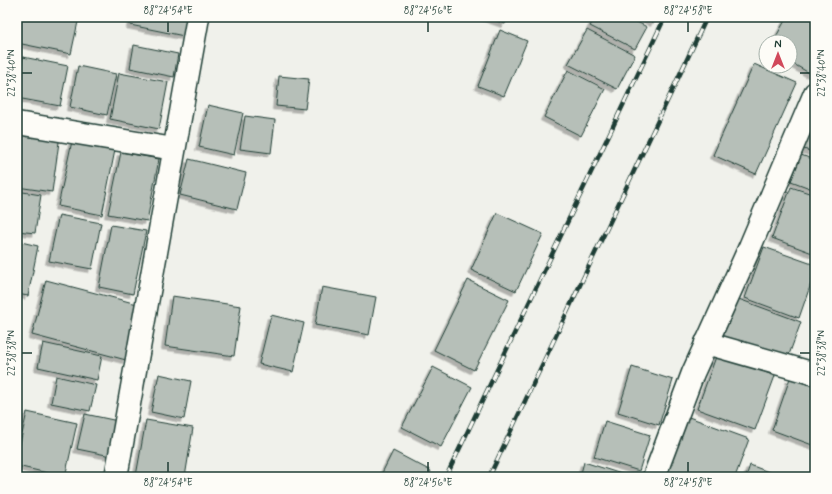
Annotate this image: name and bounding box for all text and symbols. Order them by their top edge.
text: 88°24'54"E [143,4,193,18]
text: 88°24'56"E [404,4,452,18]
text: 88°24'58"E [664,4,712,18]
north arrow [758,34,798,74]
text: N [774,38,782,52]
text: 22°38'40"N [5,49,19,97]
text: 22°38'40"N [815,49,829,97]
text: 22°38'38"N [5,330,19,376]
text: 22°38'38"N [815,330,829,376]
text: 88°24'54"E [143,476,193,490]
text: 88°24'56"E [404,476,452,490]
text: 88°24'58"E [664,476,712,490]

